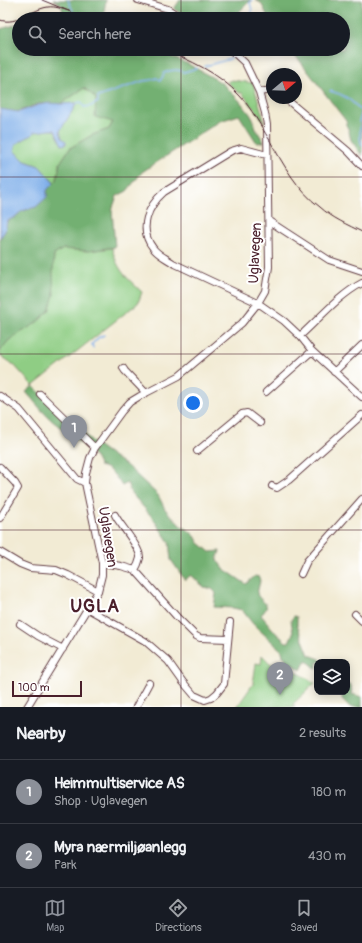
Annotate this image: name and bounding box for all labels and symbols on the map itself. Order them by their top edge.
north arrow [266,68,302,104]
street label: Uglavegen [245,222,265,284]
your location [183,393,203,413]
pin: 1 [61,415,87,448]
street label: Uglavegen [95,506,121,568]
district label: UGLA [70,595,120,618]
pin: 2 [267,662,293,695]
scale bar [12,679,82,698]

